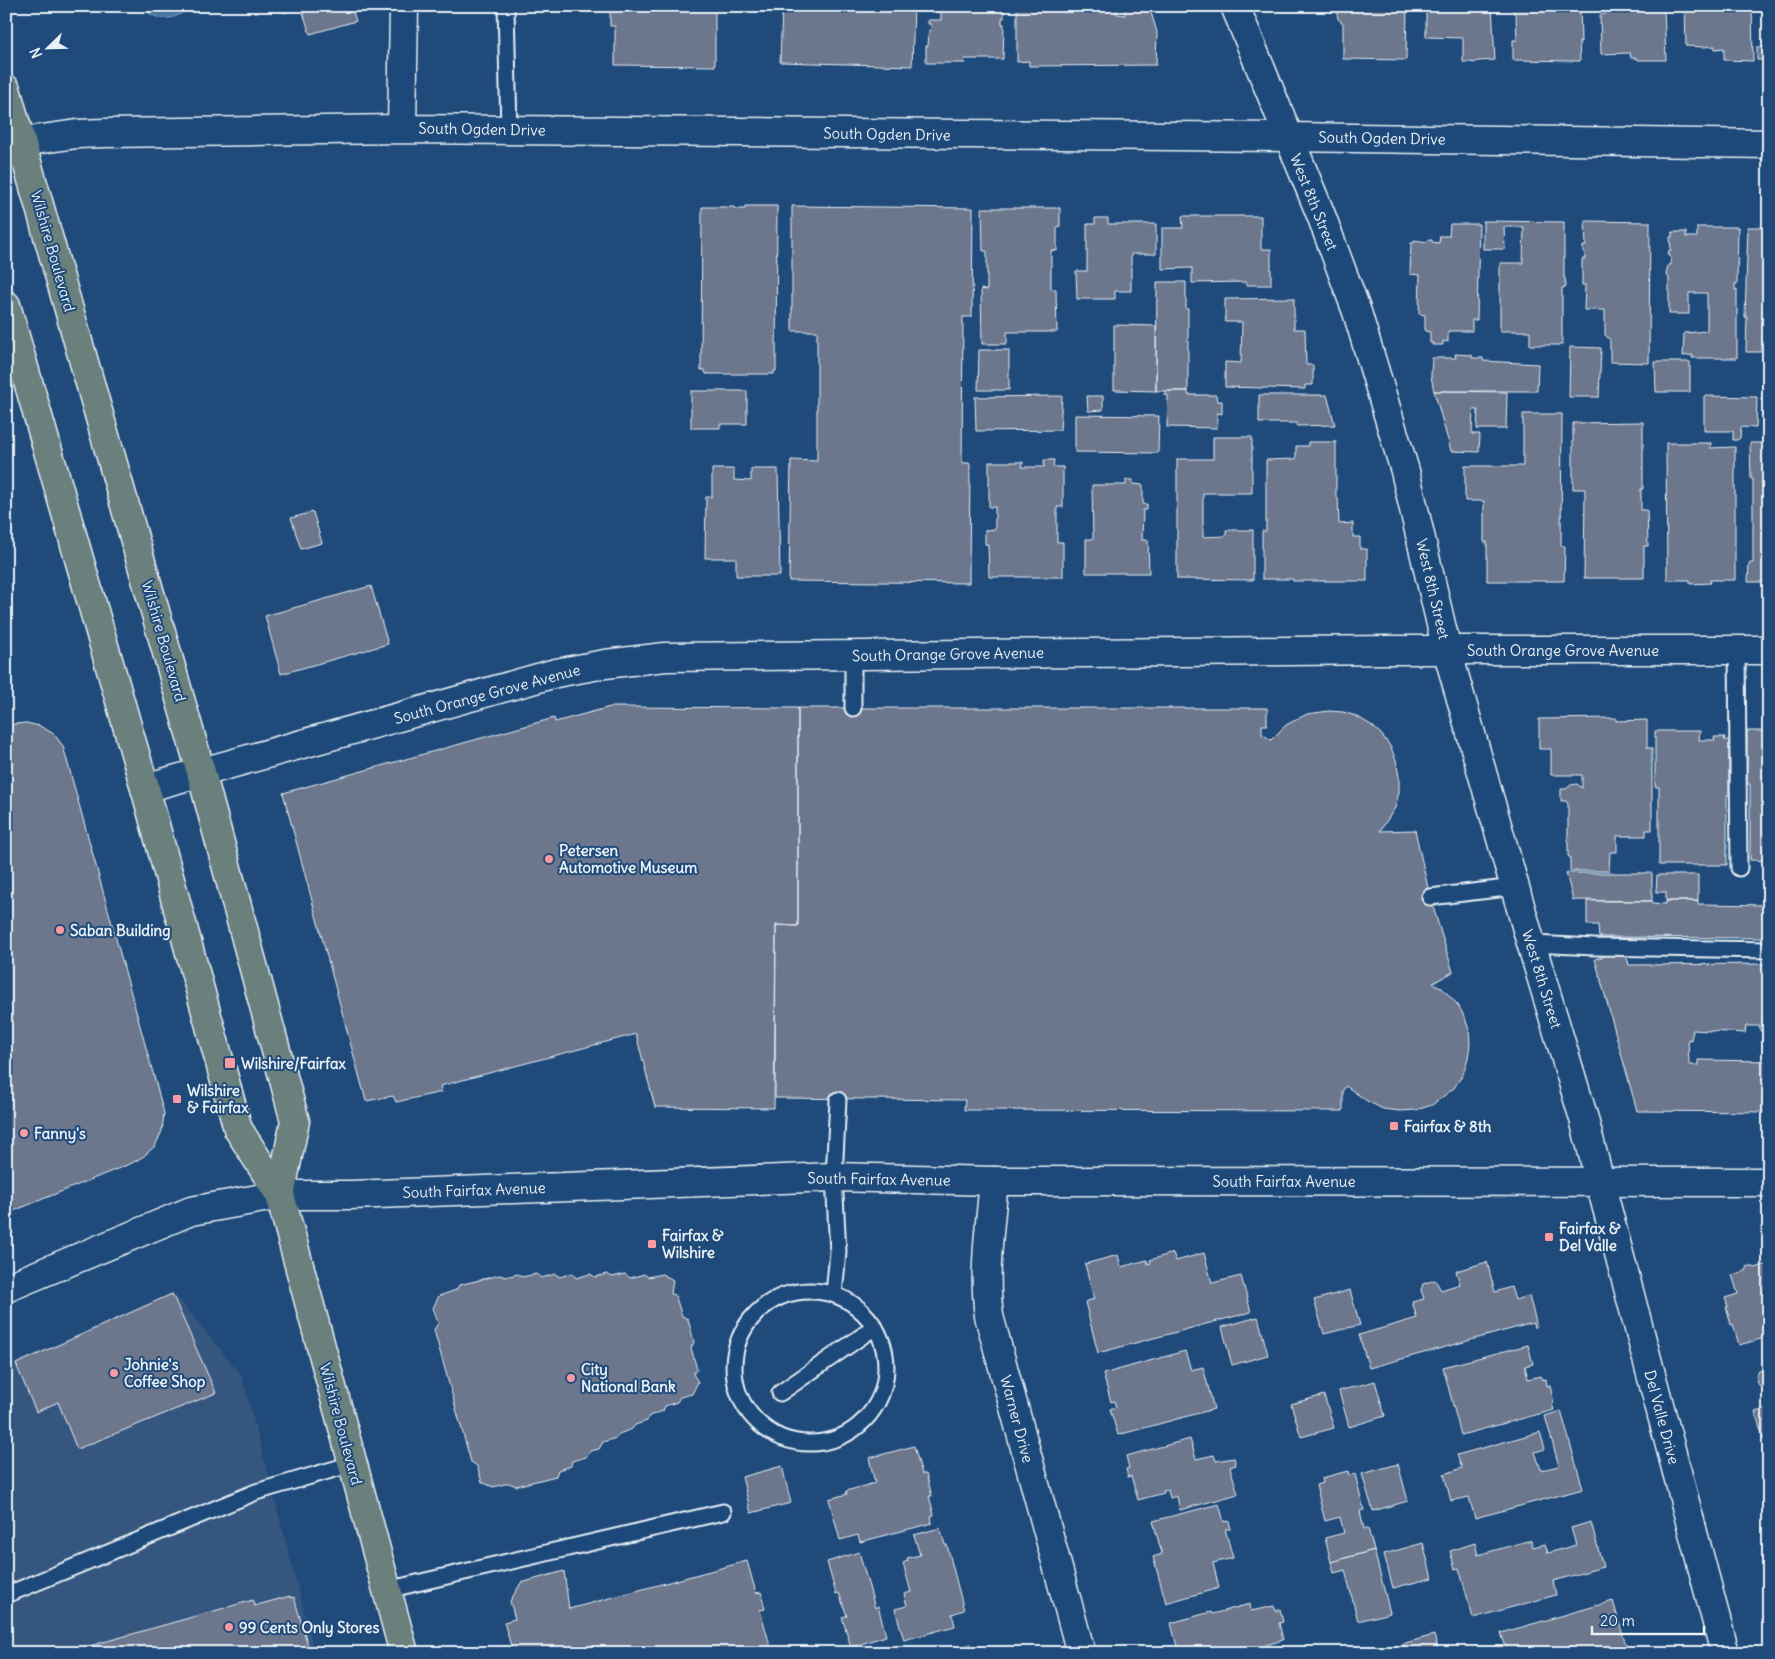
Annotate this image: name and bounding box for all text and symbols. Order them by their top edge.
north arrow [22,22,72,72]
text: N [26,45,46,61]
street label: South Ogden Drive [418,118,546,140]
street label: South Ogden Drive [823,123,951,145]
street label: South Ogden Drive [1318,127,1446,149]
street label: West 8th Street [1286,151,1342,253]
street label: Wilshire Boulevard [27,188,79,314]
street label: West 8th Street [1412,537,1454,641]
street label: Wilshire Boulevard [138,578,190,704]
street label: South Orange Grove Avenue [1467,641,1659,660]
street label: South Orange Grove Avenue [852,643,1044,665]
street label: South Orange Grove Avenue [392,660,582,728]
place label: Petersen Automotive Museum [559,841,697,877]
marker: Petersen Automotive Museum [543,853,555,865]
place label: Saban Building [70,921,171,941]
marker: Saban Building [54,924,66,936]
street label: West 8th Street [1518,927,1566,1031]
place label: Wilshire/Fairfax [241,1054,346,1073]
marker: Wilshire/Fairfax [223,1056,237,1070]
place label: Wilshire & Fairfax [187,1081,249,1117]
marker: Wilshire & Fairfax [171,1093,183,1105]
place label: Fairfax & 8th [1404,1117,1492,1136]
marker: Fairfax & 8th [1388,1120,1400,1132]
place label: Fanny's [34,1124,86,1144]
marker: Fanny's [18,1127,30,1139]
street label: South Fairfax Avenue [807,1168,951,1190]
street label: South Fairfax Avenue [1212,1172,1356,1191]
street label: South Fairfax Avenue [402,1178,546,1202]
place label: Fairfax & Del Valle [1559,1219,1621,1255]
place label: Fairfax & Wilshire [662,1226,724,1262]
marker: Fairfax & Del Valle [1543,1231,1555,1243]
marker: Fairfax & Wilshire [646,1238,658,1250]
place label: Johnie's Coffee Shop [124,1355,206,1392]
place label: City National Bank [581,1360,676,1396]
street label: Wilshire Boulevard [316,1361,366,1487]
marker: Johnie's Coffee Shop [108,1367,120,1379]
street label: Del Valle Drive [1640,1368,1684,1466]
marker: City National Bank [565,1372,577,1384]
street label: Warner Drive [996,1373,1038,1465]
scale bar [1592,1604,1705,1636]
text: 20 m [1600,1611,1635,1630]
place label: 99 Cents Only Stores [239,1618,379,1638]
marker: 99 Cents Only Stores [223,1621,235,1633]

